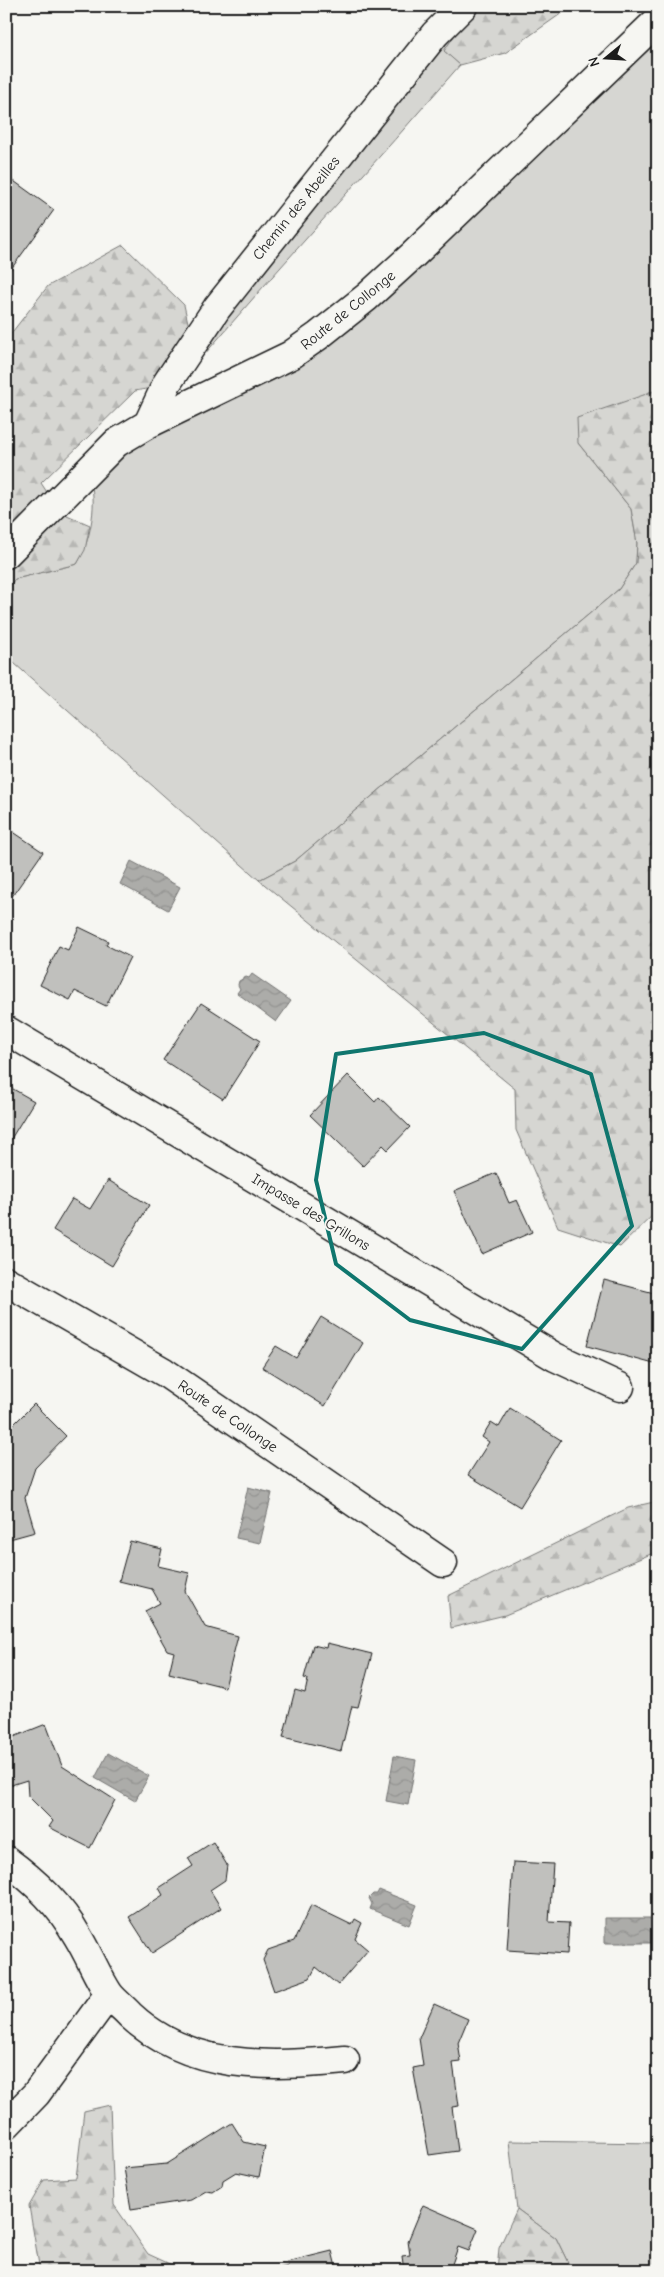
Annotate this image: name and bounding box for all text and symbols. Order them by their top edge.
north arrow [582,32,632,82]
text: N [585,55,604,69]
street label: Chemin des Abeilles [249,152,343,264]
street label: Route de Collonge [297,266,399,354]
street label: Impasse des Grillons [249,1170,373,1254]
street label: Route de Collonge [175,1376,282,1456]

